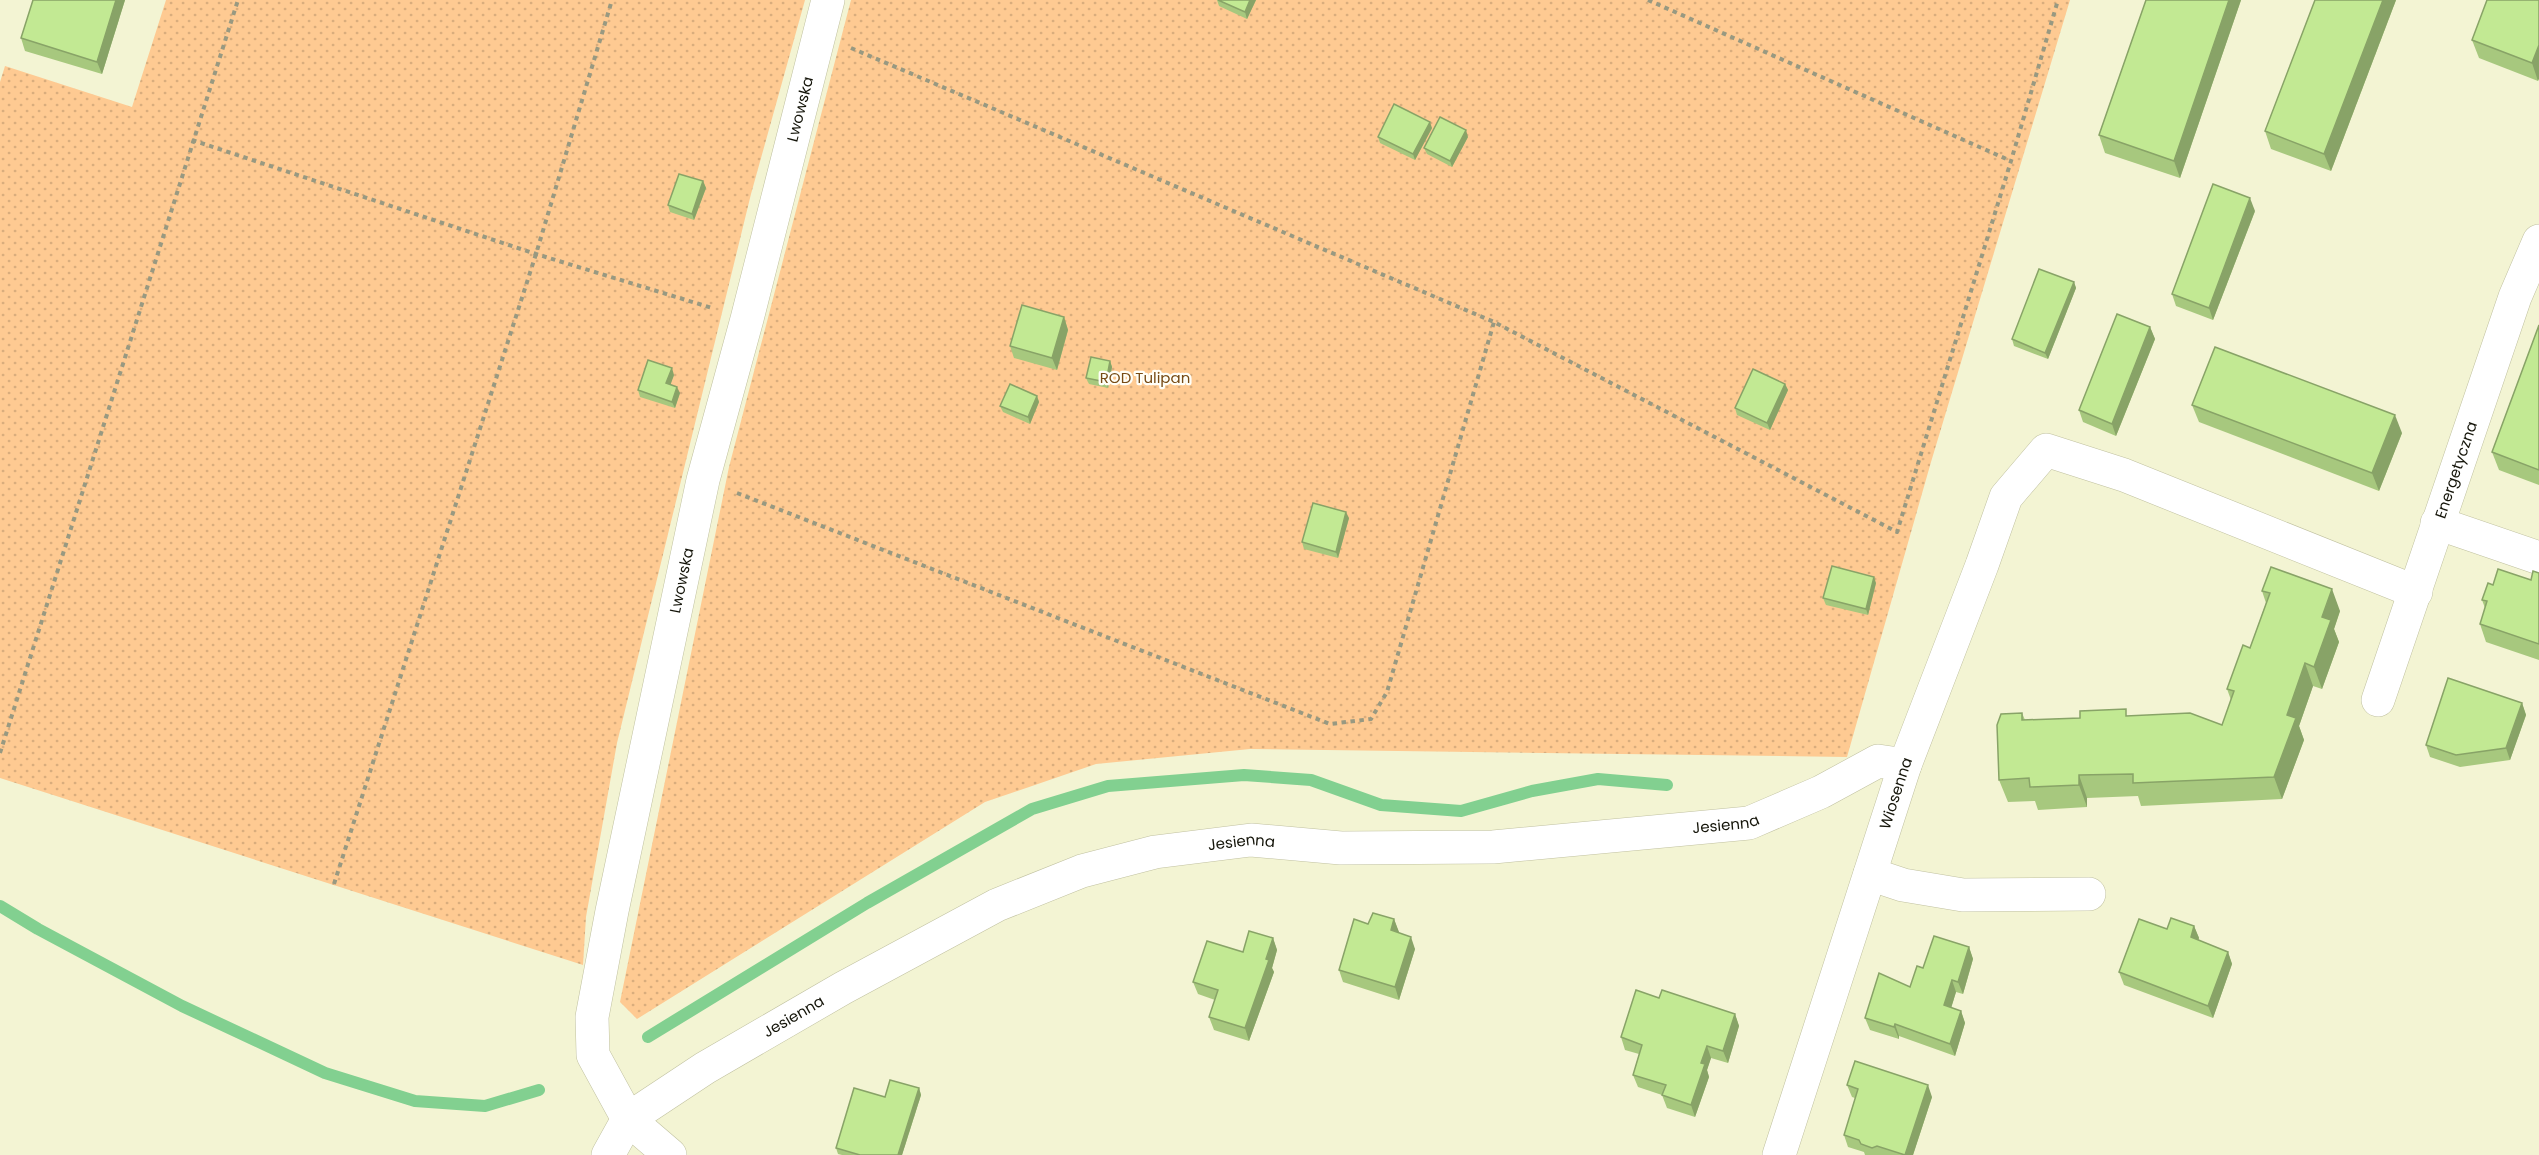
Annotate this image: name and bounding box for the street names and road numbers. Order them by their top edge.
street label: Lwowska [781,74,818,144]
street label: Energetyczna [2429,418,2482,521]
street label: Lwowska [664,546,698,615]
street label: Wiosenna [1874,754,1917,832]
street label: Jesienna [1691,809,1763,838]
street label: Jesienna [1207,829,1276,855]
street label: Jesienna [759,990,828,1042]

